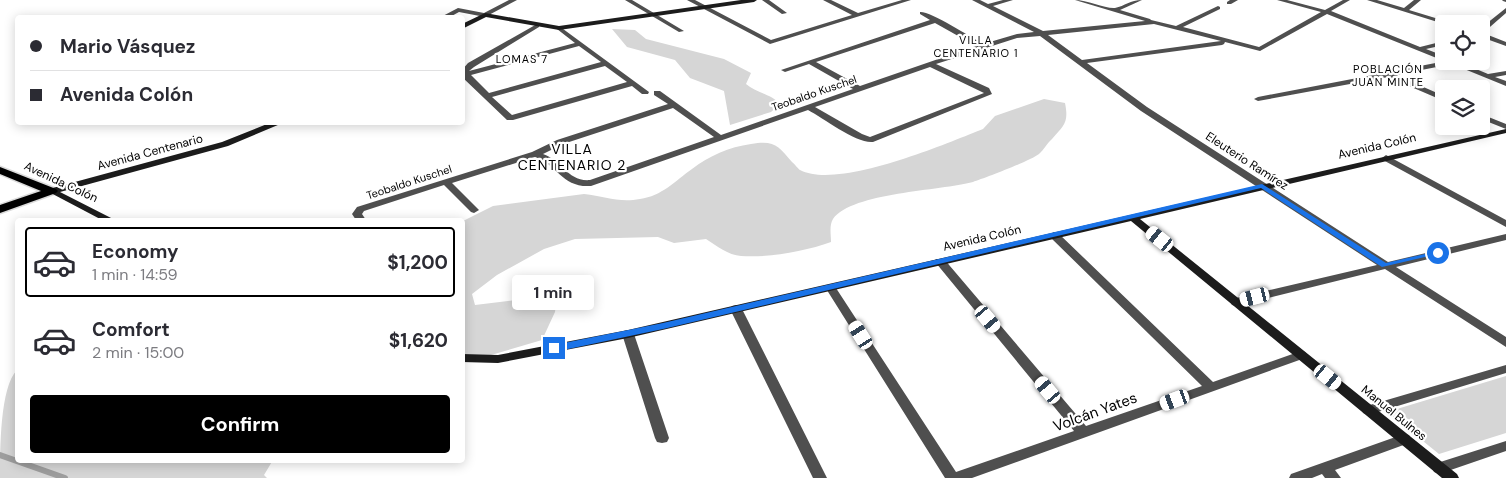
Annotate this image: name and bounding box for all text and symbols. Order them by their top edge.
map controls [1435,15,1490,135]
button: locate [1435,15,1490,70]
district label: VILLA CENTENARIO 1 [934,33,1018,60]
text: Mario Vásquez [60,34,195,59]
district label: LOMAS 7 [496,52,548,66]
district label: POBLACIÓN JUAN MINTE [1352,62,1424,89]
street label: Teobaldo Kuschel [770,72,858,114]
button: layers [1435,80,1490,135]
text: Avenida Colón [60,82,193,107]
street label: Eleuterio Ramírez [1203,128,1291,194]
street label: Avenida Colón [1336,129,1418,163]
street label: Avenida Centenario [95,130,205,174]
district label: VILLA CENTENARIO 2 [518,140,626,174]
street label: Avenida Colón [22,158,101,206]
street label: Teobaldo Kuschel [365,162,453,202]
street label: Avenida Colón [941,221,1023,255]
car [1143,224,1176,254]
text: Economy [92,239,179,264]
icon: car [32,240,77,285]
route start [1427,242,1449,264]
text: $1,200 [387,250,448,275]
text: 1 min · 14:59 [92,264,178,285]
callout: 1 min [513,276,595,310]
text: 1 min [534,282,572,303]
car [1238,286,1271,308]
car [972,303,1003,335]
text: Comfort [92,317,170,342]
icon: car [32,318,77,363]
car [846,318,875,352]
text: $1,620 [389,328,448,353]
route end [543,337,565,359]
text: 2 min · 15:00 [92,342,184,363]
car [1311,362,1344,392]
car [1032,374,1063,406]
street label: Manuel Bulnes [1358,382,1430,444]
street label: Volcán Yates [1050,388,1140,436]
car [1158,388,1191,412]
button: Confirm [30,395,450,453]

